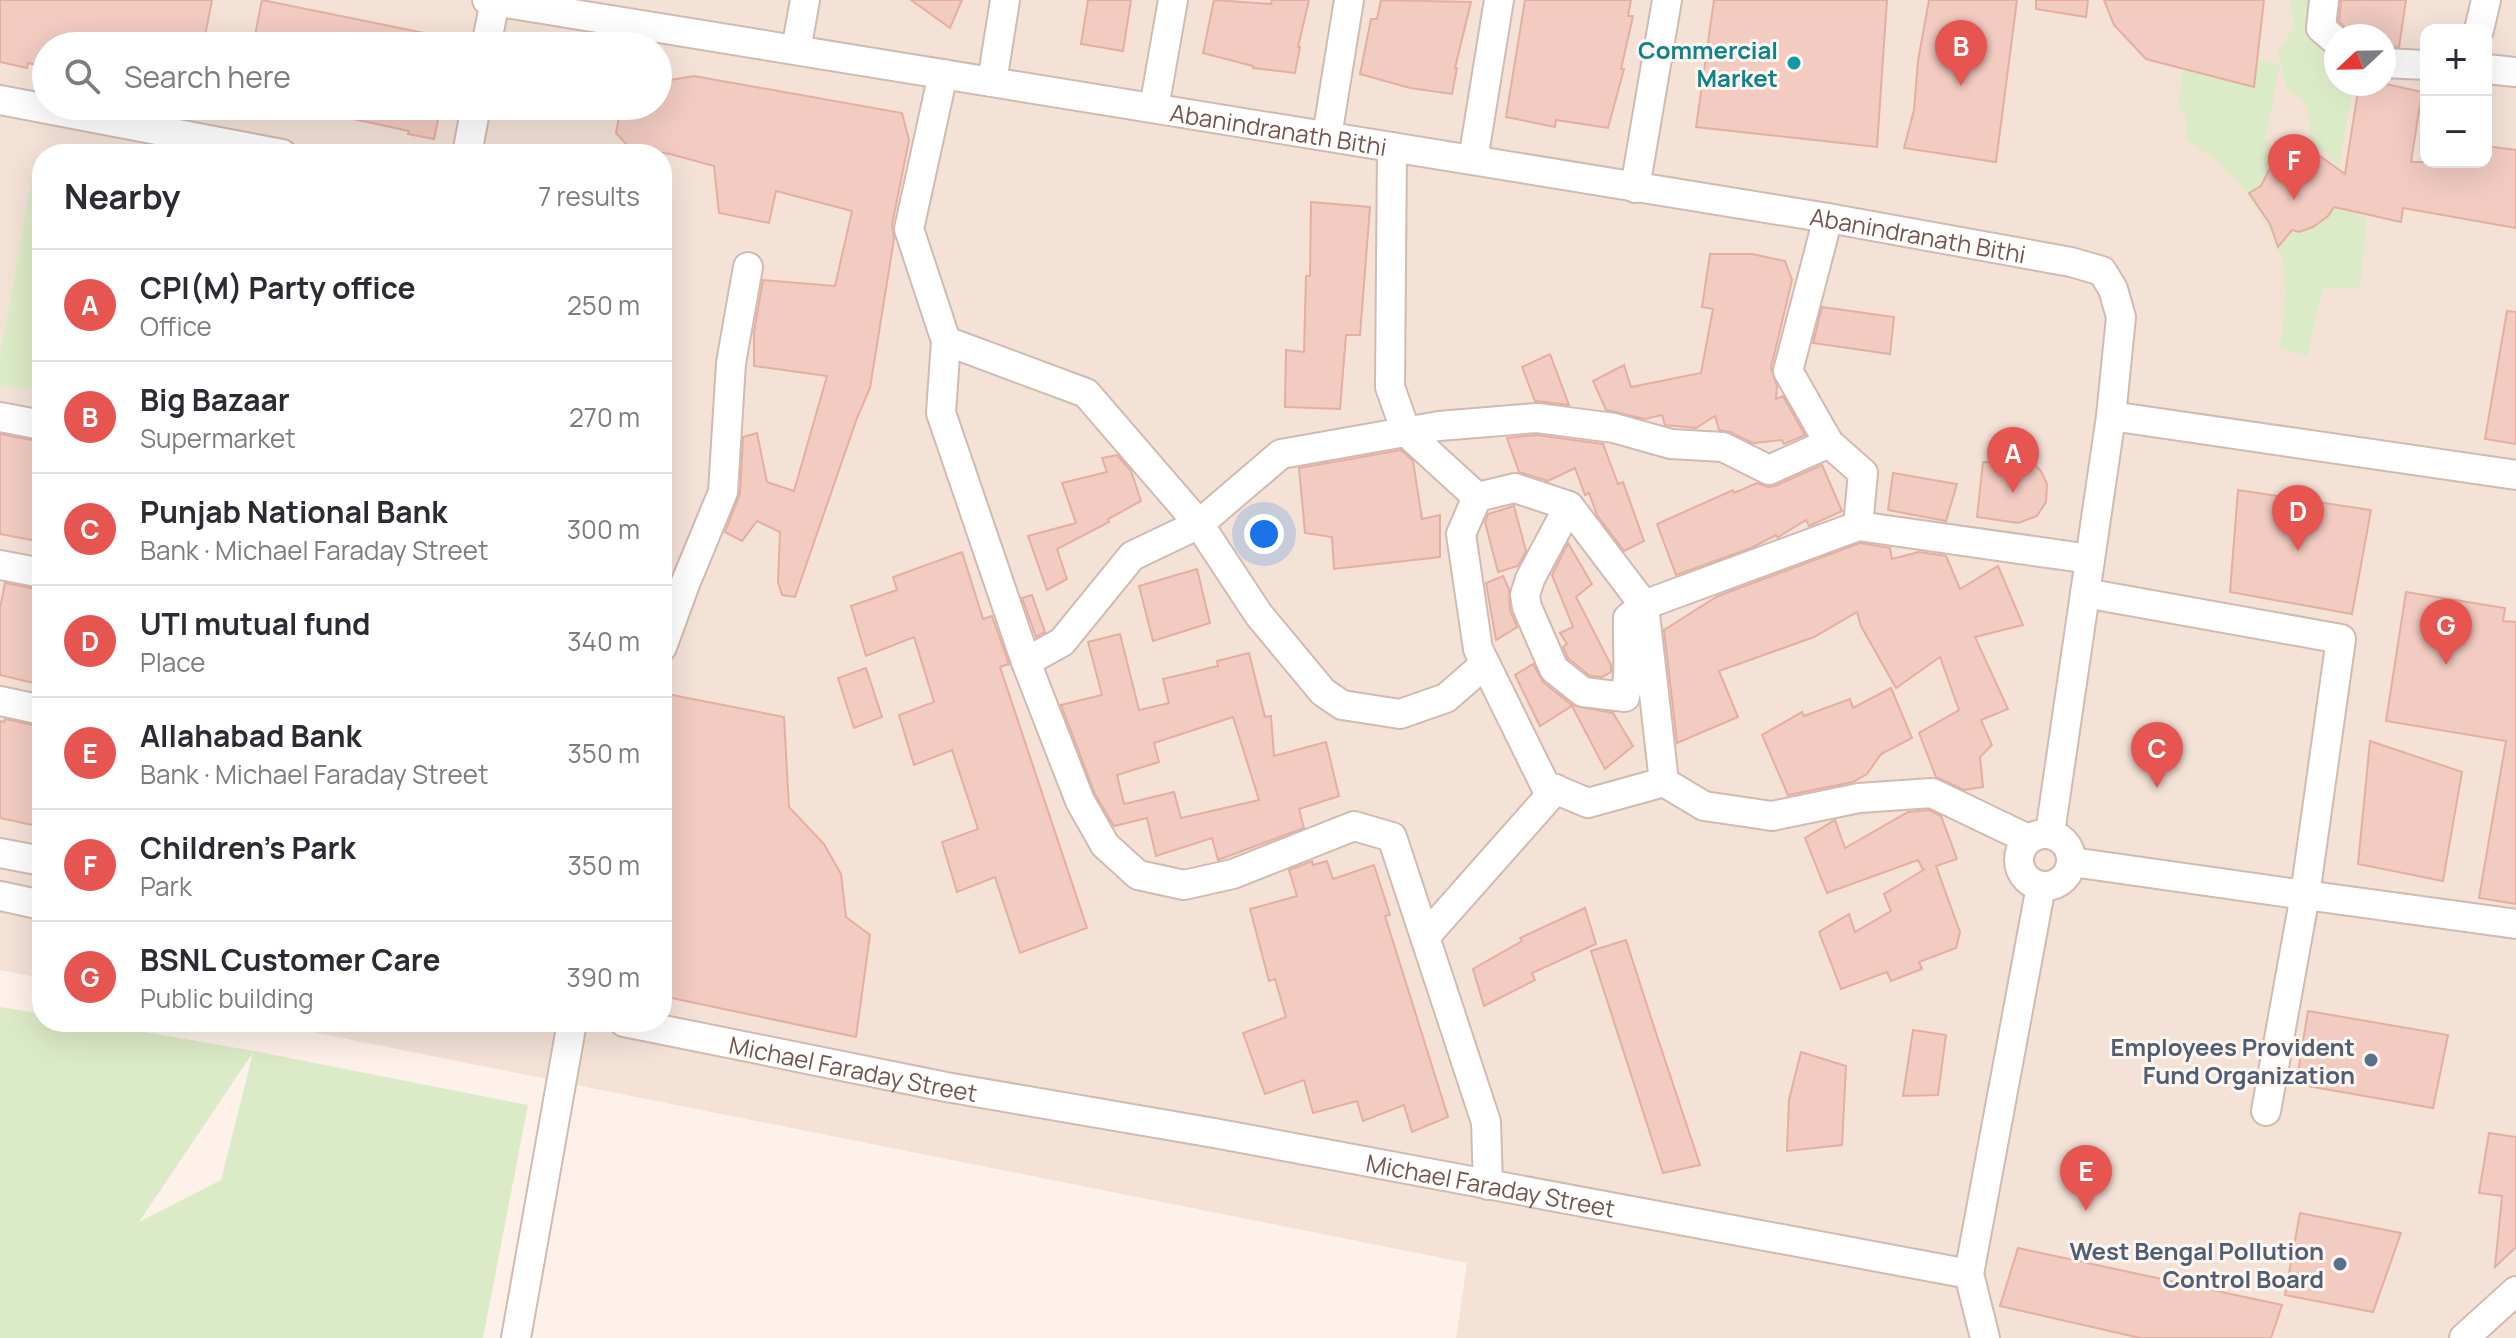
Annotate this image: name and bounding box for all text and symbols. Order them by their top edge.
pin: B [1935,20,1987,86]
north arrow [2324,24,2396,96]
map controls [2420,24,2492,168]
button: + [2420,24,2492,96]
search box [32,32,672,120]
place label: Commercial Market [1638,33,1778,94]
icon: search [60,54,104,98]
marker: Commercial Market [1785,54,1803,72]
text: Search here [124,56,291,97]
street label: Abanindranath Bithi [1168,95,1389,163]
button: − [2420,96,2492,168]
pin: F [2268,134,2320,200]
text: Nearby [64,173,180,219]
text: 7 results [538,178,640,214]
street label: Abanindranath Bithi [1808,199,2028,270]
text: CPI(M) Party office [140,267,416,308]
text: A [81,287,99,323]
text: 250 m [567,287,640,323]
text: Office [140,308,212,344]
text: Big Bazaar [140,379,290,420]
text: B [82,399,98,435]
text: 270 m [569,399,640,435]
text: Supermarket [140,420,296,456]
pin: A [1987,427,2039,493]
pin: D [2272,485,2324,551]
text: Punjab National Bank [140,491,447,532]
text: C [80,511,100,547]
text: 300 m [567,511,640,547]
your location [1244,514,1284,554]
text: Bank · Michael Faraday Street [140,532,488,568]
pin: G [2420,599,2472,665]
text: UTI mutual fund [140,603,371,644]
text: D [81,623,99,659]
text: 340 m [567,623,640,659]
text: Place [140,644,205,680]
text: Allahabad Bank [140,715,362,756]
pin: C [2131,722,2183,788]
text: E [82,735,98,771]
text: 350 m [567,735,640,771]
text: Bank · Michael Faraday Street [140,756,488,792]
text: Children's Park [140,827,356,868]
text: F [83,847,97,883]
text: 350 m [567,847,640,883]
text: Park [140,868,192,904]
text: BSNL Customer Care [140,939,441,980]
text: G [80,959,100,995]
text: 390 m [566,959,640,995]
text: Public building [140,980,314,1016]
street label: Michael Faraday Street [726,1027,980,1109]
place label: Employees Provident Fund Organization [2111,1030,2355,1091]
marker: Employees Provident Fund Organization [2362,1051,2380,1069]
street label: Michael Faraday Street [1364,1145,1618,1224]
pin: E [2060,1145,2112,1211]
place label: West Bengal Pollution Control Board [2070,1234,2324,1295]
marker: West Bengal Pollution Control Board [2331,1255,2349,1273]

